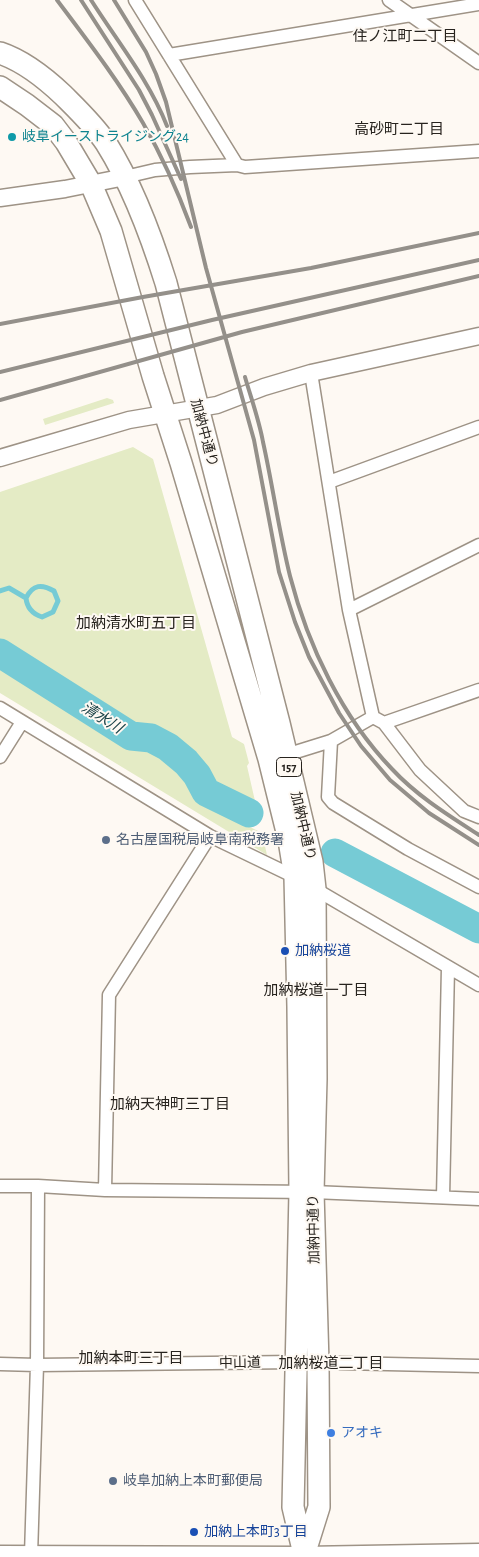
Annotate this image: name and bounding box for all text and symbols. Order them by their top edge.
district label: 住ノ江町二丁目 [353,27,457,45]
district label: 高砂町二丁目 [354,120,444,138]
place label: 岐阜イーストライジング24 [22,129,189,145]
marker: 岐阜イーストライジング24 [6,131,18,143]
street label: 加納中通り [187,397,221,469]
district label: 加納清水町五丁目 [76,614,196,632]
water label: 清水川 [78,698,126,738]
road number: 157 [276,758,302,776]
street label: 加納中通り [287,790,319,862]
place label: 名古屋国税局岐阜南税務署 [116,832,284,848]
marker: 名古屋国税局岐阜南税務署 [100,834,112,846]
place label: 加納桜道 [295,943,351,959]
marker: 加納桜道 [279,945,291,957]
district label: 加納桜道一丁目 [264,981,368,999]
district label: 加納天神町三丁目 [110,1095,230,1113]
street label: 加納中通り [305,1194,323,1264]
district label: 加納本町三丁目 [79,1349,183,1367]
street label: 中山道 [219,1354,261,1372]
district label: 加納桜道二丁目 [279,1354,383,1372]
place label: アオキ [341,1425,383,1441]
marker: アオキ [325,1427,337,1439]
place label: 岐阜加納上本町郵便局 [123,1473,263,1489]
marker: 岐阜加納上本町郵便局 [107,1475,119,1487]
place label: 加納上本町3丁目 [204,1524,308,1540]
marker: 加納上本町3丁目 [188,1526,200,1538]

